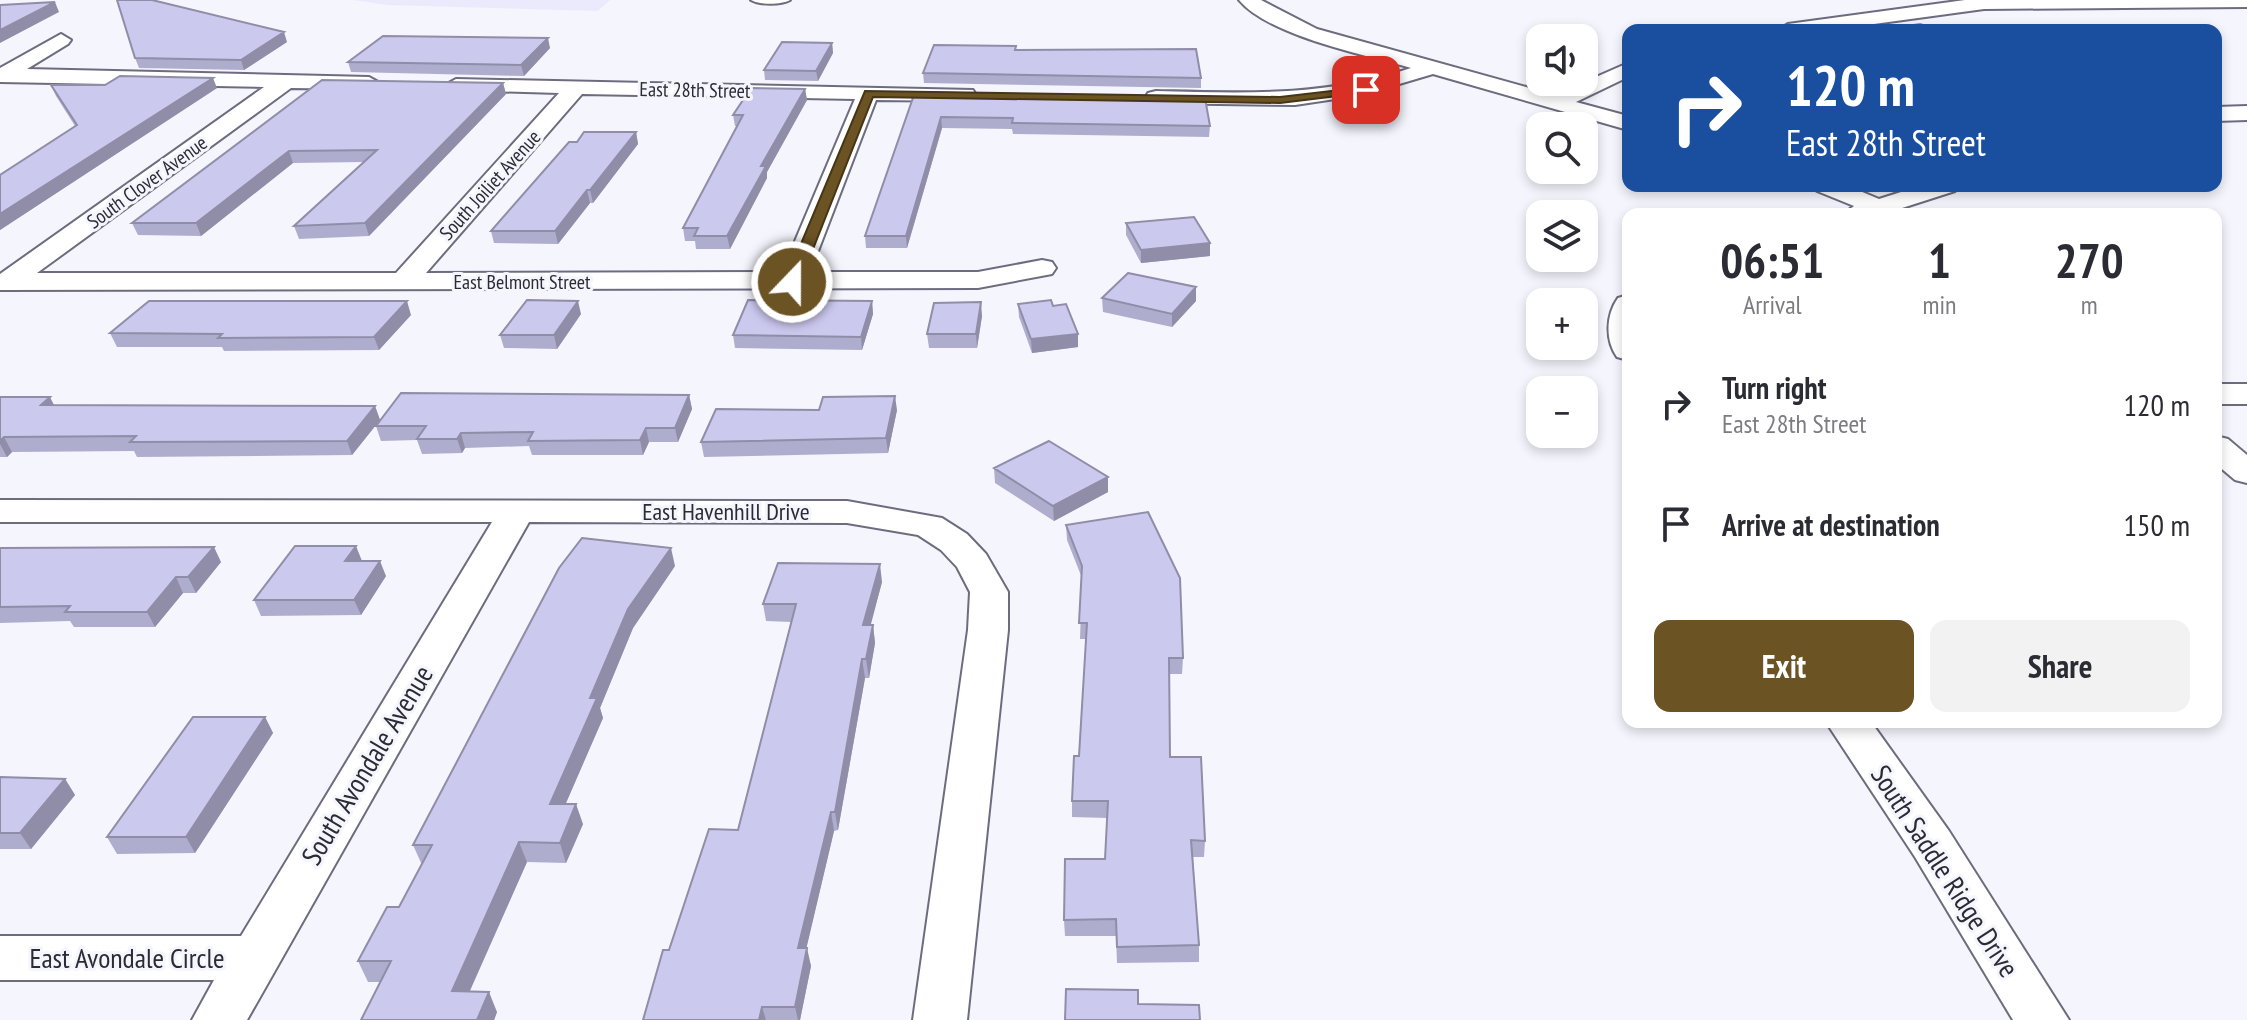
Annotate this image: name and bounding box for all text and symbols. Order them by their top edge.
map controls [1526,24,1598,448]
button: sound [1526,24,1598,96]
text: 120 m [1786,49,1915,121]
pin [1332,56,1400,124]
icon: right [1654,56,1758,160]
icon: arrive [1344,68,1388,112]
street label: East 28th Street [639,76,751,104]
button: search [1526,112,1598,184]
text: East 28th Street [1786,119,1986,166]
street label: South Joiliet Avenue [434,125,546,245]
street label: South Clover Avenue [82,130,212,234]
button: layers [1526,200,1598,272]
text: 06:51 [1720,229,1824,291]
text: 1 [1928,229,1951,291]
text: 270 [2055,229,2124,291]
position arrow [750,240,834,324]
street label: East Belmont Street [454,269,591,295]
button: + [1526,288,1598,360]
text: Arrival [1743,288,1802,321]
text: min [1922,288,1956,321]
text: m [2081,288,2098,321]
text: Turn right [1722,368,1826,407]
button: − [1526,376,1598,448]
icon: right [1654,382,1698,426]
text: 120 m [2124,385,2190,424]
text: East 28th Street [1722,407,1866,440]
street label: East Havenhill Drive [642,496,810,527]
icon: arrive [1654,502,1698,546]
text: Arrive at destination [1722,505,1940,544]
text: 150 m [2124,505,2190,544]
button: Exit [1654,620,1914,712]
button: Share [1930,620,2190,712]
street label: South Avondale Avenue [292,658,441,871]
street label: South Saddle Ridge Drive [1863,758,2028,984]
street label: East Avondale Circle [29,939,225,976]

